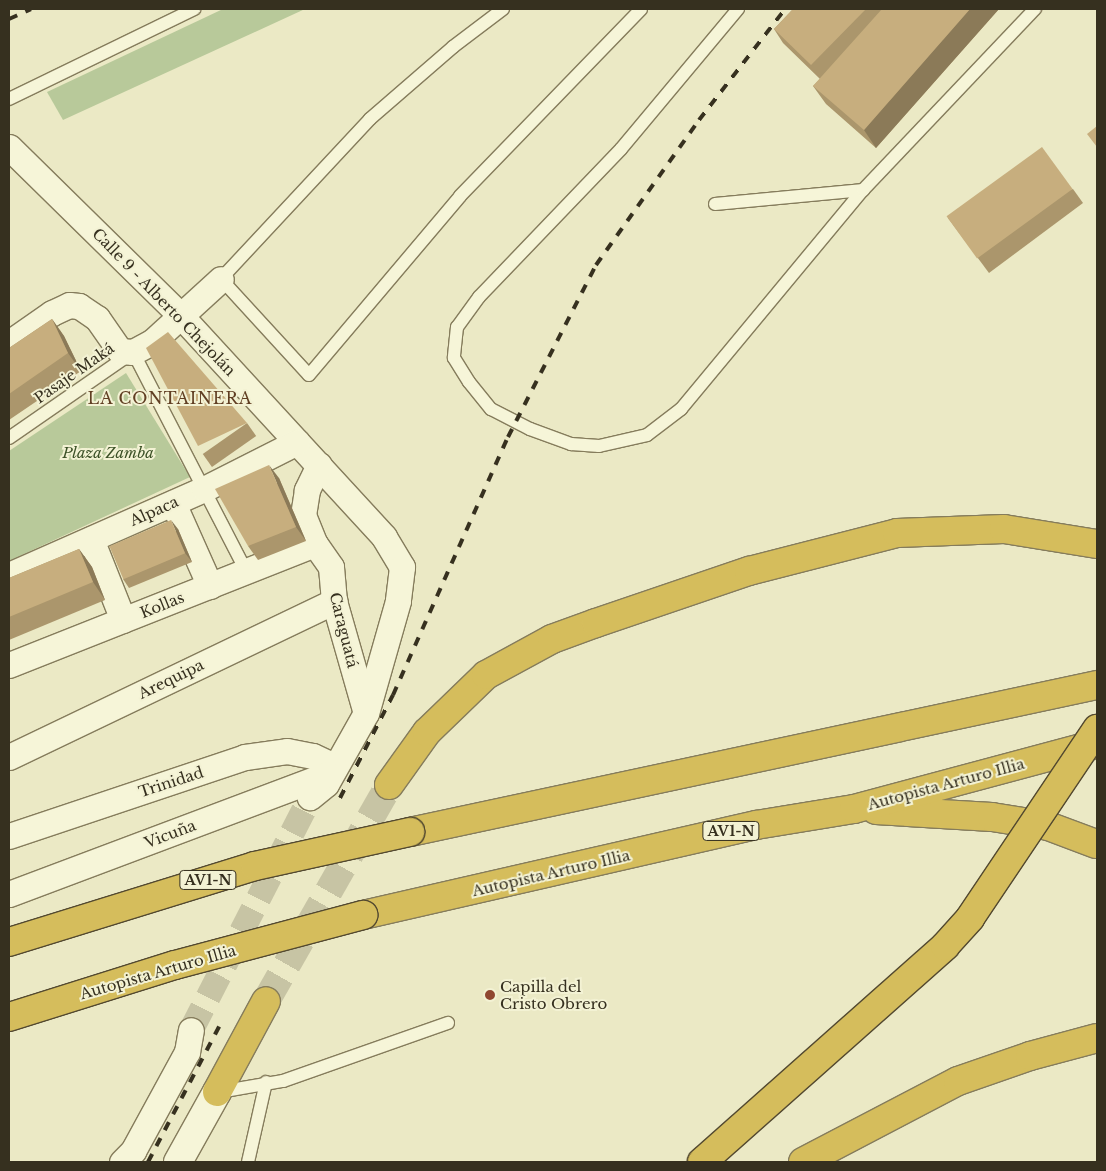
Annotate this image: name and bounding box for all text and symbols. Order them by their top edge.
street label: Calle 9 - Alberto Chejolán [88,224,240,380]
street label: Pasaje Maká [31,339,117,407]
district label: LA CONTAINERA [86,388,254,408]
park label: Plaza Zamba [62,444,154,462]
street label: Alpaca [127,492,181,530]
street label: Kollas [137,588,187,622]
street label: Caraguatá [326,590,362,670]
street label: Arequipa [135,655,207,703]
street label: Autopista Arturo Illia [865,754,1027,814]
street label: Trinidad [136,763,206,801]
street label: Vicuña [142,816,198,852]
road number: AV1-N [702,819,760,842]
street label: Autopista Arturo Illia [470,846,632,900]
road number: AV1-N [179,868,237,892]
street label: Autopista Arturo Illia [78,941,238,1003]
place label: Capilla del Cristo Obrero [500,977,607,1012]
marker: Capilla del Cristo Obrero [484,989,496,1001]

